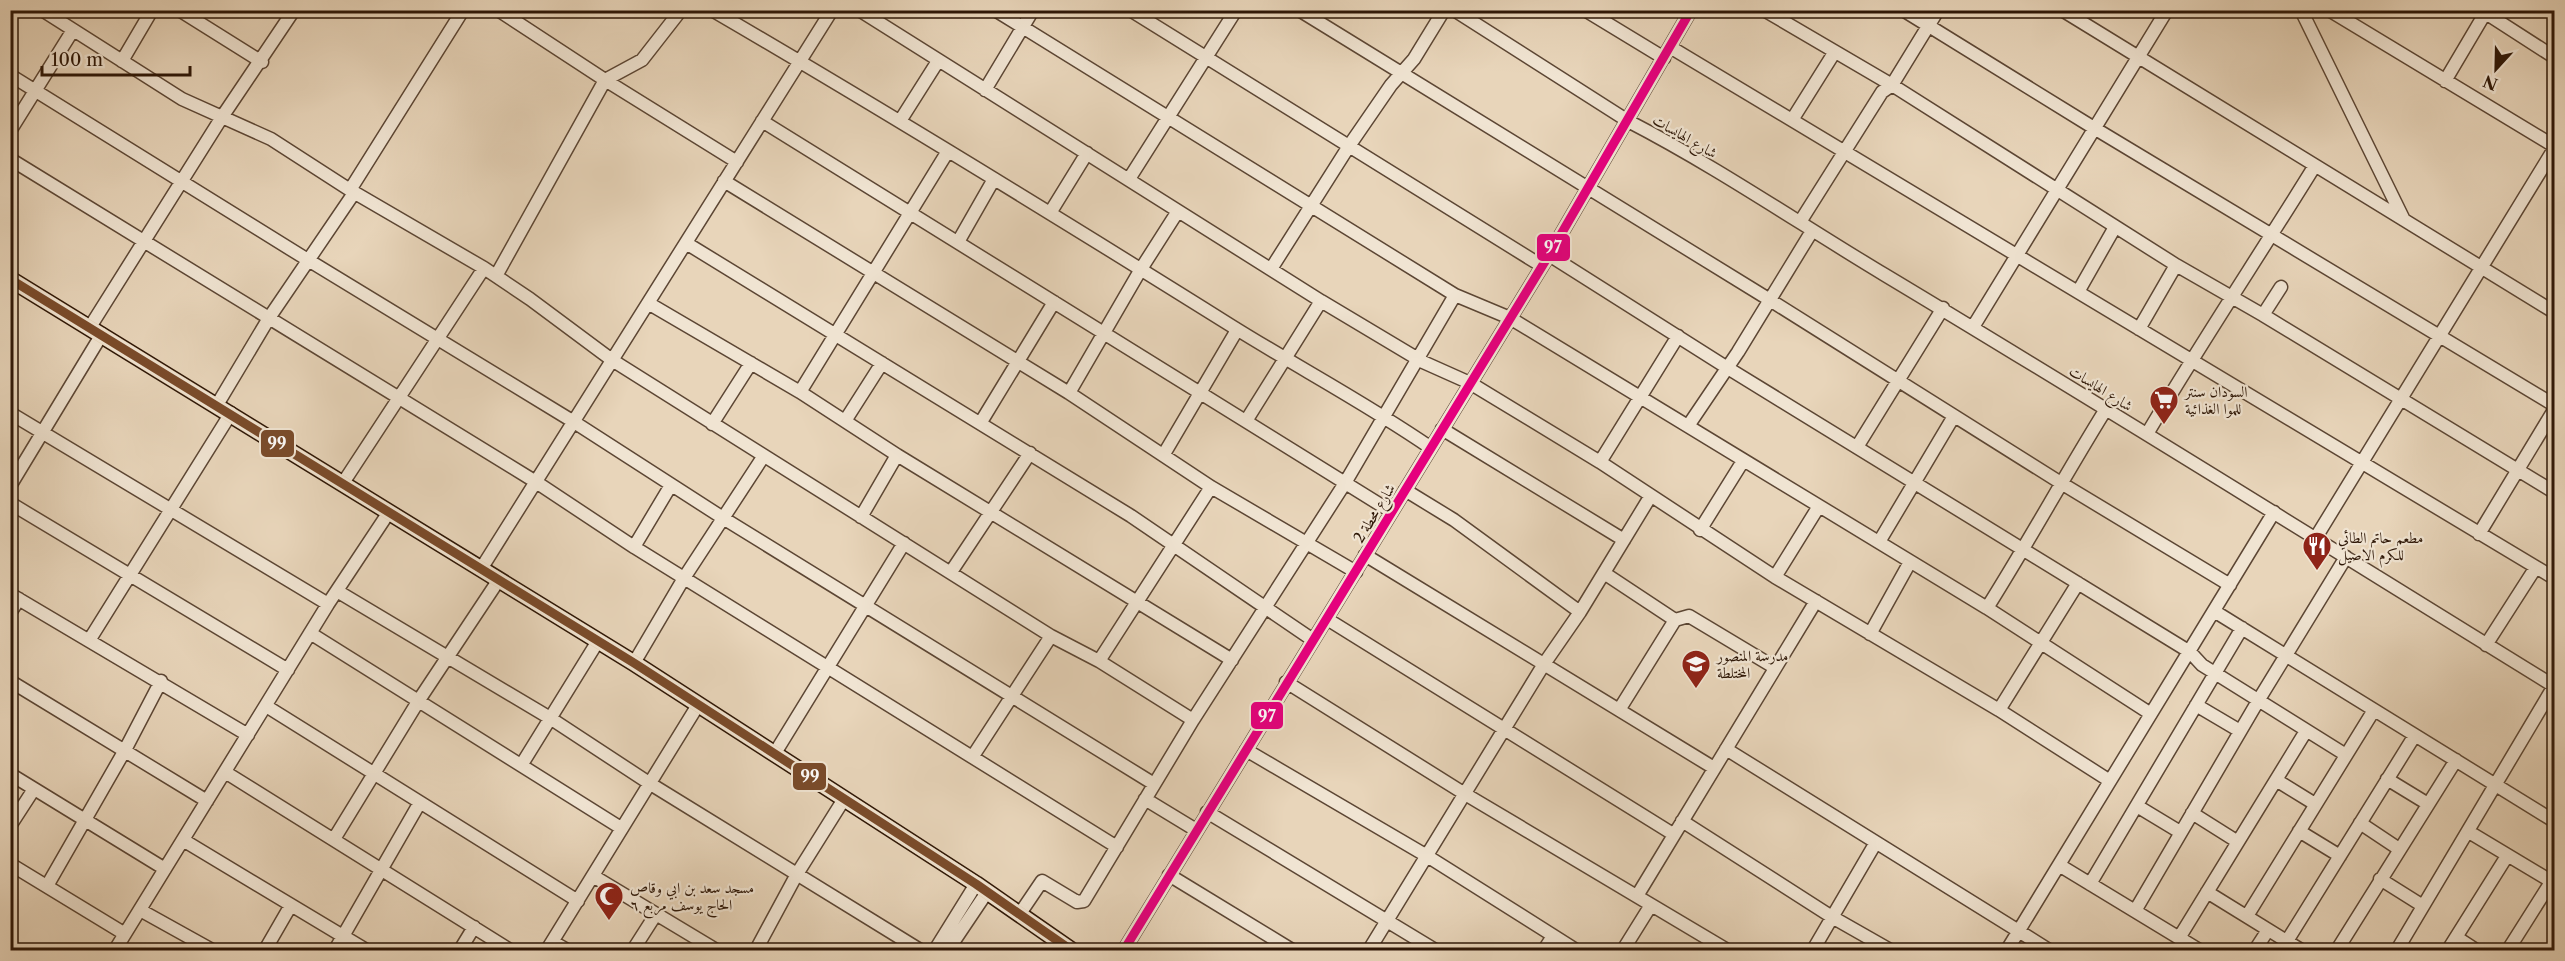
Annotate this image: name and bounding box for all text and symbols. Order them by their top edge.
scale bar [42,39,190,77]
north arrow [2466,39,2526,99]
text: 100 m [51,49,103,71]
text: N [2480,71,2501,95]
street label: شارع الهايسات [1647,110,1721,166]
line badge: 97 [1536,233,1571,262]
text: 97 [1544,237,1563,257]
street label: شارع الهايسات [2063,361,2136,418]
place label: السودان سنتر للموا الغذائية [2183,382,2248,418]
supermarket icon: السودان سنتر للموا الغذائية [2148,384,2180,426]
line badge: 99 [260,429,295,458]
text: 99 [267,433,287,453]
street label: شارع محطة 2 [1349,480,1402,548]
place label: مطعم حاتم الطائي للكرم الاصيل [2338,528,2423,568]
restaurant icon: مطعم حاتم الطائي للكرم الاصيل [2301,530,2333,572]
place label: مدرسة المنصور المختلطة [1715,646,1788,682]
school or university icon: مدرسة المنصور المختلطة [1680,648,1712,690]
line badge: 97 [1250,701,1284,730]
text: 97 [1258,706,1277,726]
line badge: 99 [792,762,827,791]
text: 99 [800,766,820,786]
place label: مسجد سعد بن ابي وقاص الحاج يوسف مربع ٦ [630,878,754,919]
mosque icon: مسجد سعد بن ابي وقاص الحاج يوسف مربع ٦ [593,880,625,922]

